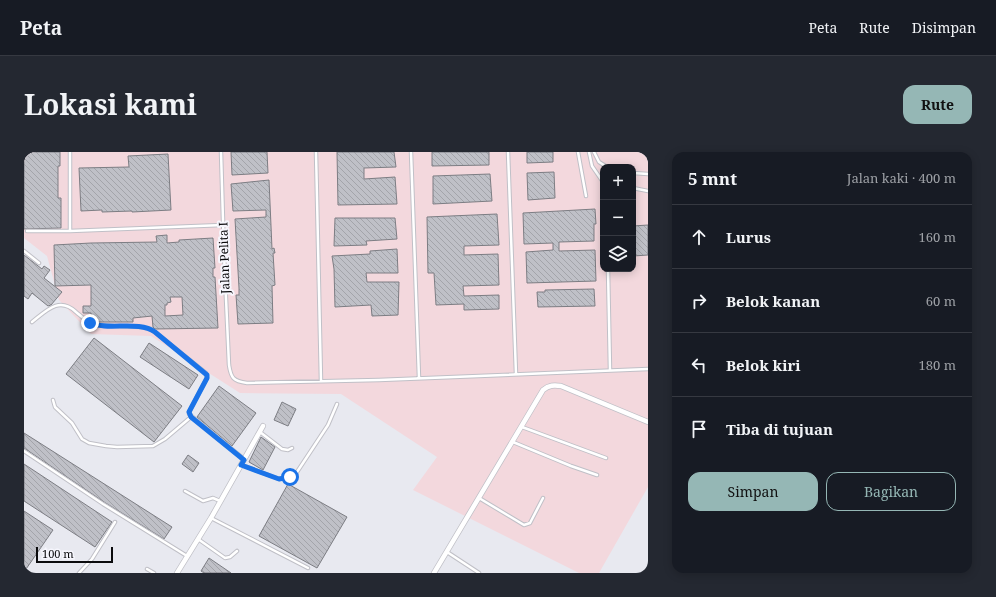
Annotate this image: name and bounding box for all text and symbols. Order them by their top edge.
text: Peta [20,15,62,41]
text: Peta [809,18,837,37]
text: Rute [859,18,890,37]
text: Disimpan [912,18,976,37]
text: Lokasi kami [24,85,197,123]
button: Rute [903,85,972,124]
map controls [600,164,636,272]
button: + [600,164,636,200]
text: 5 mnt [688,167,737,190]
text: Jalan kaki · 400 m [847,169,956,187]
button: − [600,200,636,236]
street label: Jalan Pelita I [214,222,234,295]
icon: ahead [688,226,710,248]
text: Lurus [726,227,771,247]
text: 160 m [919,228,956,246]
button: layers [600,236,636,272]
icon: right [688,290,710,312]
text: Belok kanan [726,291,820,311]
text: 60 m [926,292,956,310]
route end [81,314,99,332]
icon: left [688,354,710,376]
text: Belok kiri [726,355,801,375]
text: 180 m [919,356,956,374]
icon: arrive [688,418,710,440]
text: Tiba di tujuan [726,419,833,439]
route start [281,468,299,486]
button: Simpan [688,472,818,511]
button: Bagikan [826,472,956,511]
scale bar [36,545,113,564]
text: 100 m [42,546,74,561]

